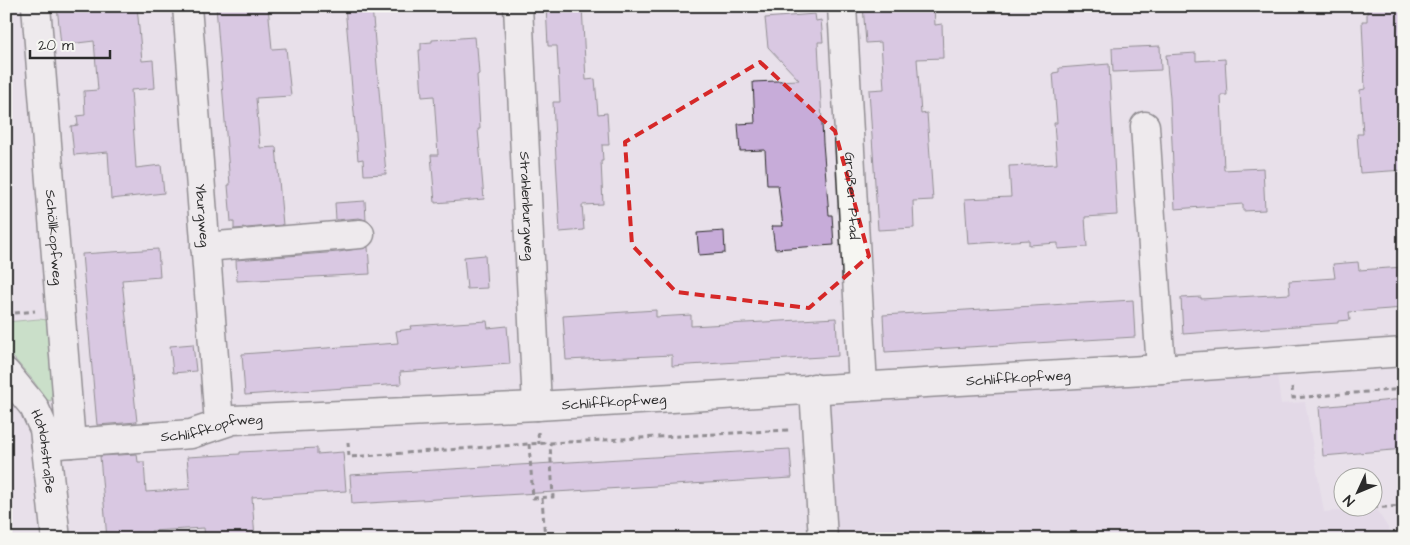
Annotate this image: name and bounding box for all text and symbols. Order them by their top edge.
scale bar [30,28,110,60]
text: 20 m [38,35,74,56]
street label: Strahlenburgweg [514,151,539,261]
street label: Großer Pfad [839,151,864,240]
street label: Yburgweg [190,183,214,248]
street label: Schöllkopfweg [40,189,67,286]
street label: Schliffkopfweg [966,365,1071,392]
street label: Schliffkopfweg [561,389,667,416]
street label: Hohlohstraße [25,406,60,495]
street label: Schliffkopfweg [160,410,263,447]
north arrow [1332,468,1382,518]
text: N [1339,490,1360,510]

